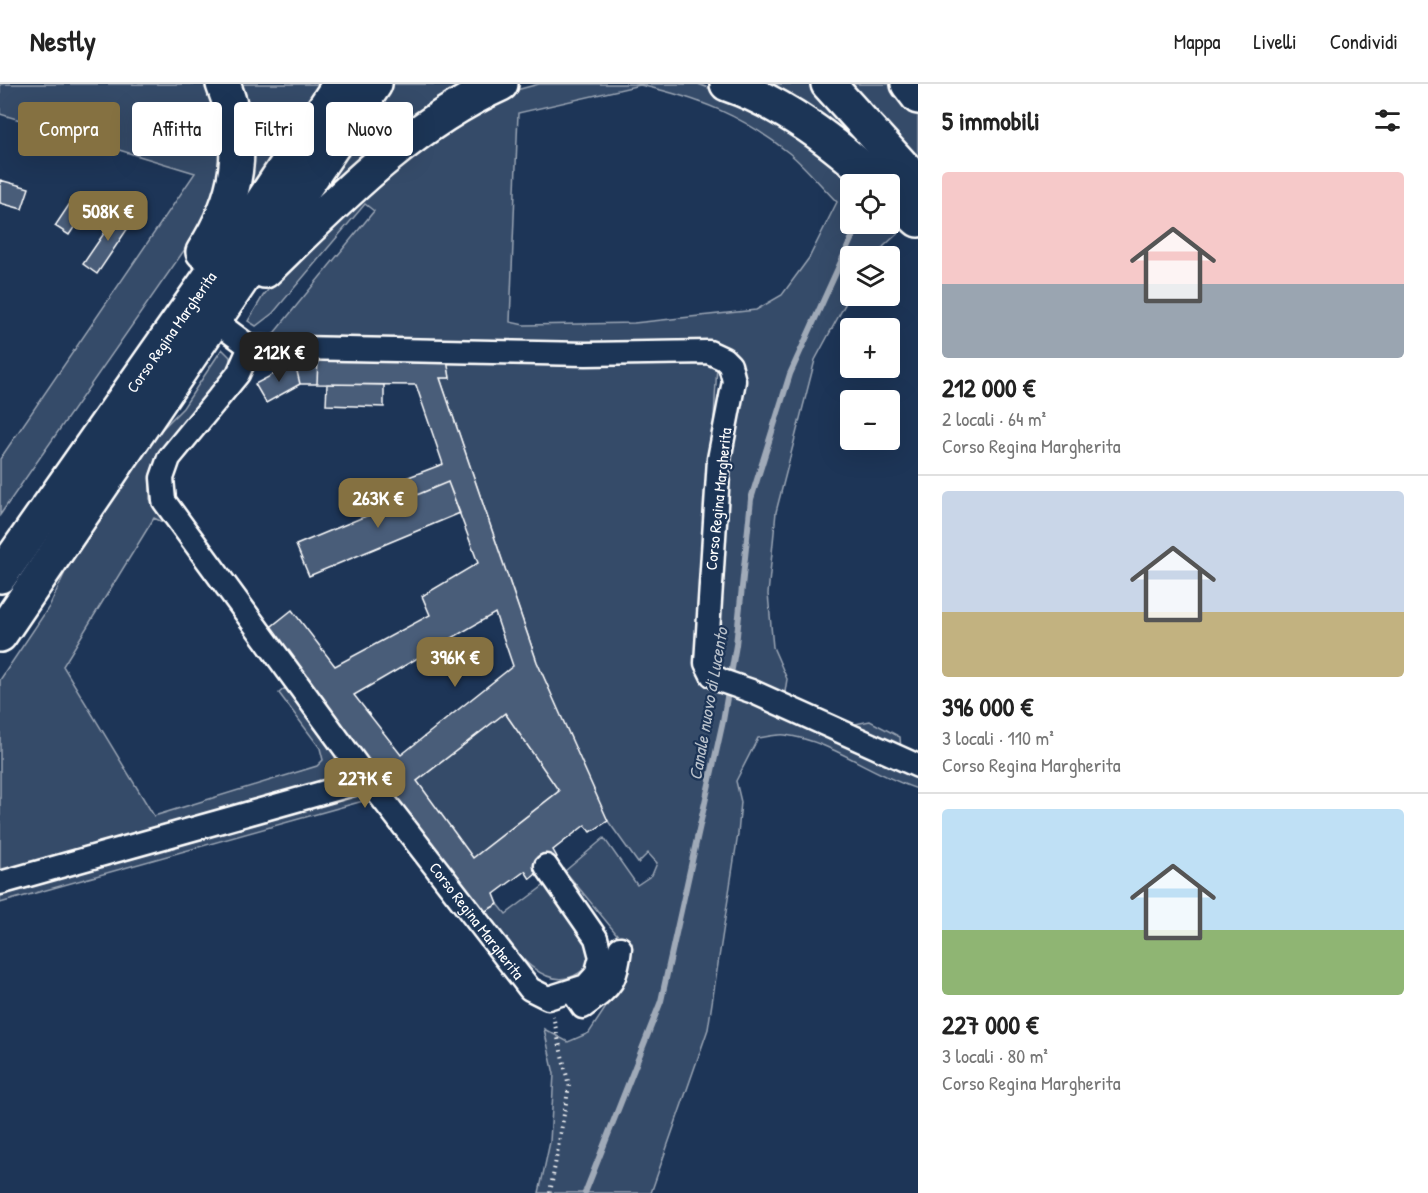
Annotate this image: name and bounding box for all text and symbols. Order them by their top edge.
text: Nestly [30,22,96,60]
text: Mappa [1174,27,1221,56]
text: Livelli [1254,27,1297,56]
text: Condividi [1330,27,1398,56]
chip: Compra [18,102,120,156]
chip: Affitta [132,102,222,156]
chip: Filtri [234,102,314,156]
chip: Nuovo [326,102,413,156]
text: 5 immobili [942,103,1040,138]
icon: filters [1371,104,1404,137]
map controls [840,174,900,450]
button: locate [840,174,900,234]
pin: 508K € [59,191,157,242]
text: 508K € [83,197,133,224]
icon: home [1119,211,1227,319]
button: layers [840,246,900,306]
street label: Corso Regina Margherita [121,267,221,397]
button: + [840,318,900,378]
pin: 212K € [230,332,328,383]
text: 212K € [254,338,304,365]
text: 212 000 € [942,370,1035,405]
button: − [840,390,900,450]
text: 2 locali · 64 m² [942,405,1046,432]
street label: Corso Regina Margherita [700,427,736,571]
text: Corso Regina Margherita [942,432,1121,459]
pin: 263K € [329,478,427,529]
text: 263K € [353,484,403,511]
icon: home [1119,530,1227,638]
water label: Canale nuovo di Lucento [682,624,734,782]
pin: 396K € [406,637,504,688]
text: 396K € [431,643,479,670]
text: 396 000 € [942,689,1033,724]
text: 3 locali · 110 m² [942,724,1054,751]
text: Corso Regina Margherita [942,751,1121,778]
pin: 227K € [316,758,414,809]
text: 227K € [338,764,392,791]
icon: home [1119,848,1227,956]
street label: Corso Regina Margherita [424,857,529,984]
text: 227 000 € [942,1007,1039,1042]
text: 3 locali · 80 m² [942,1042,1048,1069]
text: Corso Regina Margherita [942,1069,1121,1096]

